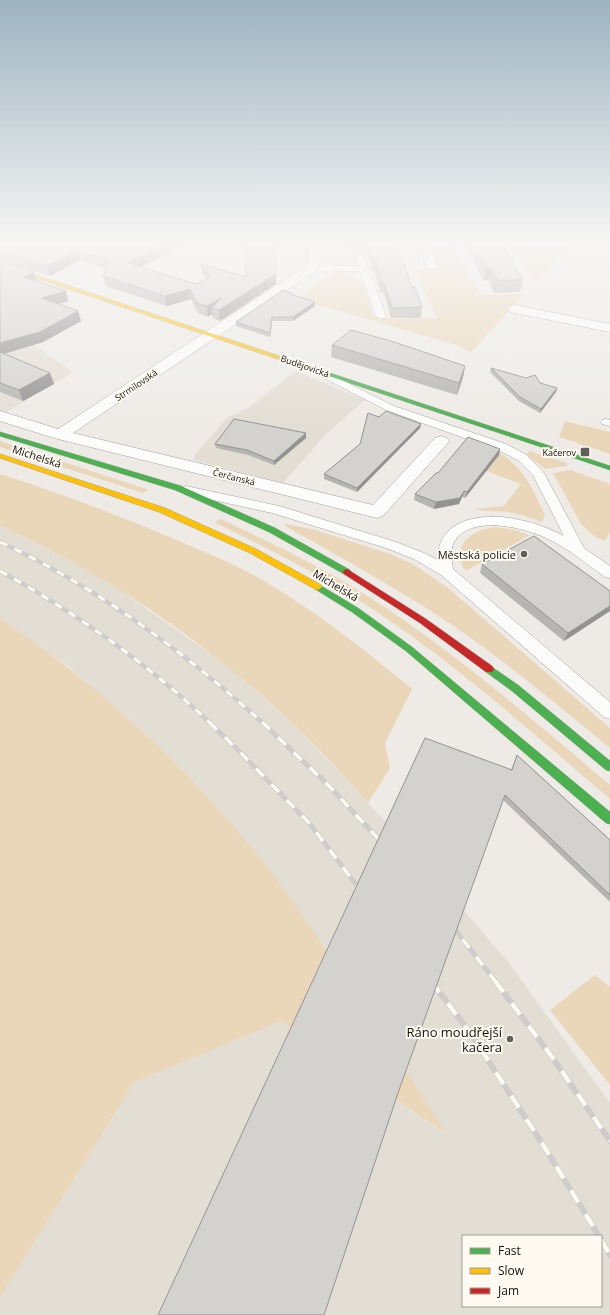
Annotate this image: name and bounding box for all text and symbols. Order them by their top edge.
street label: Budějovická [279,352,331,380]
street label: Strmilovská [112,366,160,404]
street label: Michelská [11,441,63,471]
place label: Kačerov [543,446,577,459]
marker: Kačerov [579,446,591,458]
street label: Čerčanská [211,465,257,489]
place label: Městská policie [438,547,516,562]
marker: Městská policie [519,549,529,559]
street label: Michelská [310,565,362,605]
place label: Ráno moudřejší kačera [406,1023,503,1056]
marker: Ráno moudřejší kačera [505,1034,515,1044]
legend [462,1235,602,1307]
text: Fast [498,1242,521,1259]
text: Slow [498,1262,525,1279]
text: Jam [497,1282,519,1299]

